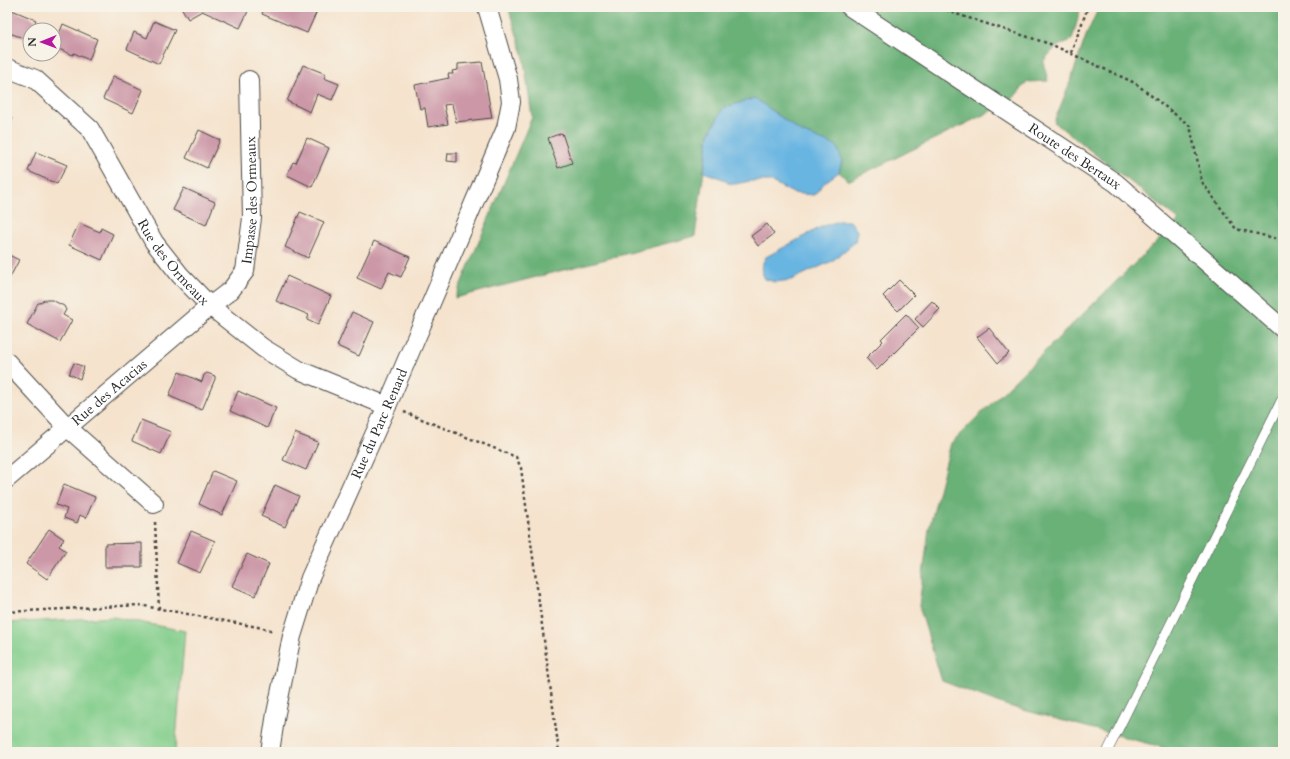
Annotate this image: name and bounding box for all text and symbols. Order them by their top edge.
north arrow [22,22,62,62]
text: N [25,37,40,47]
street label: Route des Bertaux [1025,119,1126,194]
street label: Impasse des Ormeaux [237,136,262,265]
street label: Rue des Ormeaux [133,216,213,310]
street label: Rue des Acacias [68,355,151,430]
street label: Rue du Parc Renard [347,365,412,482]

